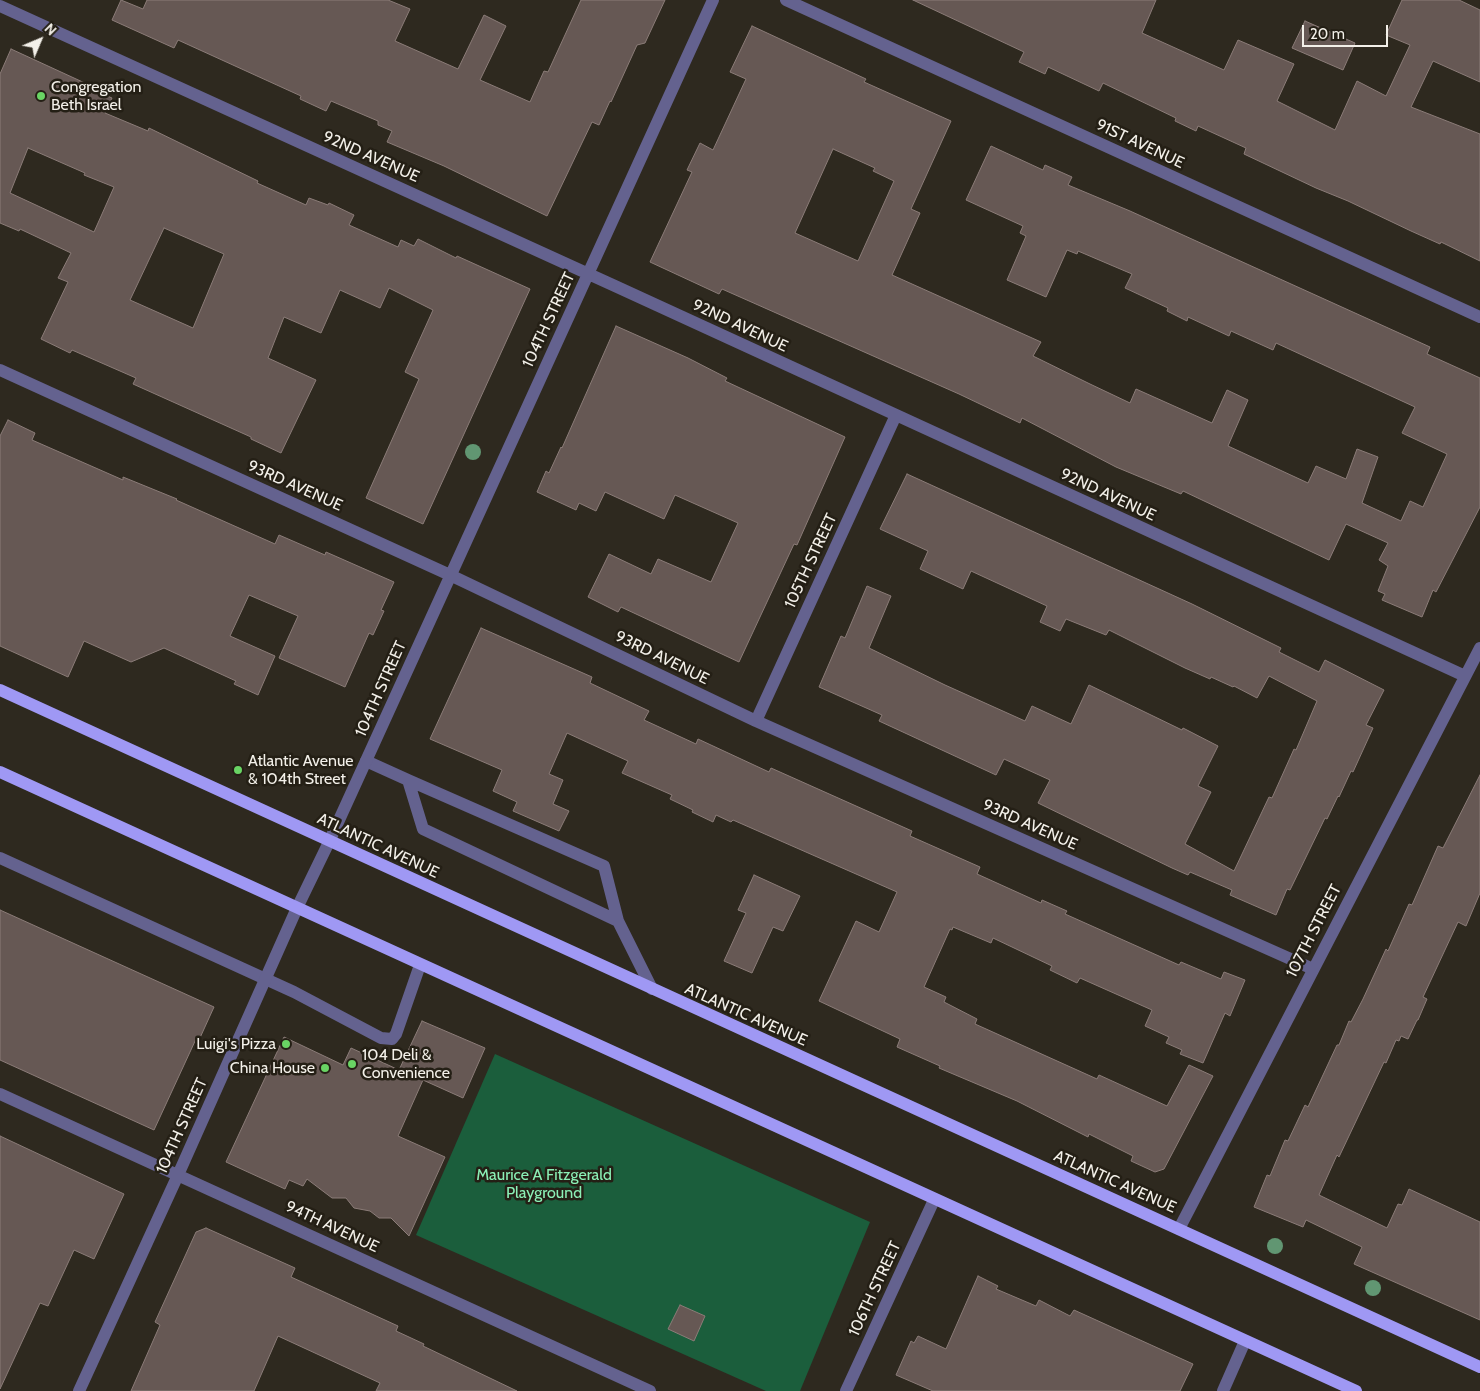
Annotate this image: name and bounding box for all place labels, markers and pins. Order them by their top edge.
place label: Congregation Beth Israel [51,77,141,115]
marker: Congregation Beth Israel [35,90,47,102]
place label: Atlantic Avenue & 104th Street [248,751,353,789]
marker: Atlantic Avenue & 104th Street [232,764,244,776]
place label: Luigi's Pizza [196,1034,276,1054]
marker: Luigi's Pizza [280,1038,292,1050]
place label: 104 Deli & Convenience [362,1045,450,1083]
place label: China House [230,1058,315,1078]
marker: 104 Deli & Convenience [346,1058,358,1070]
marker: China House [319,1062,331,1074]

